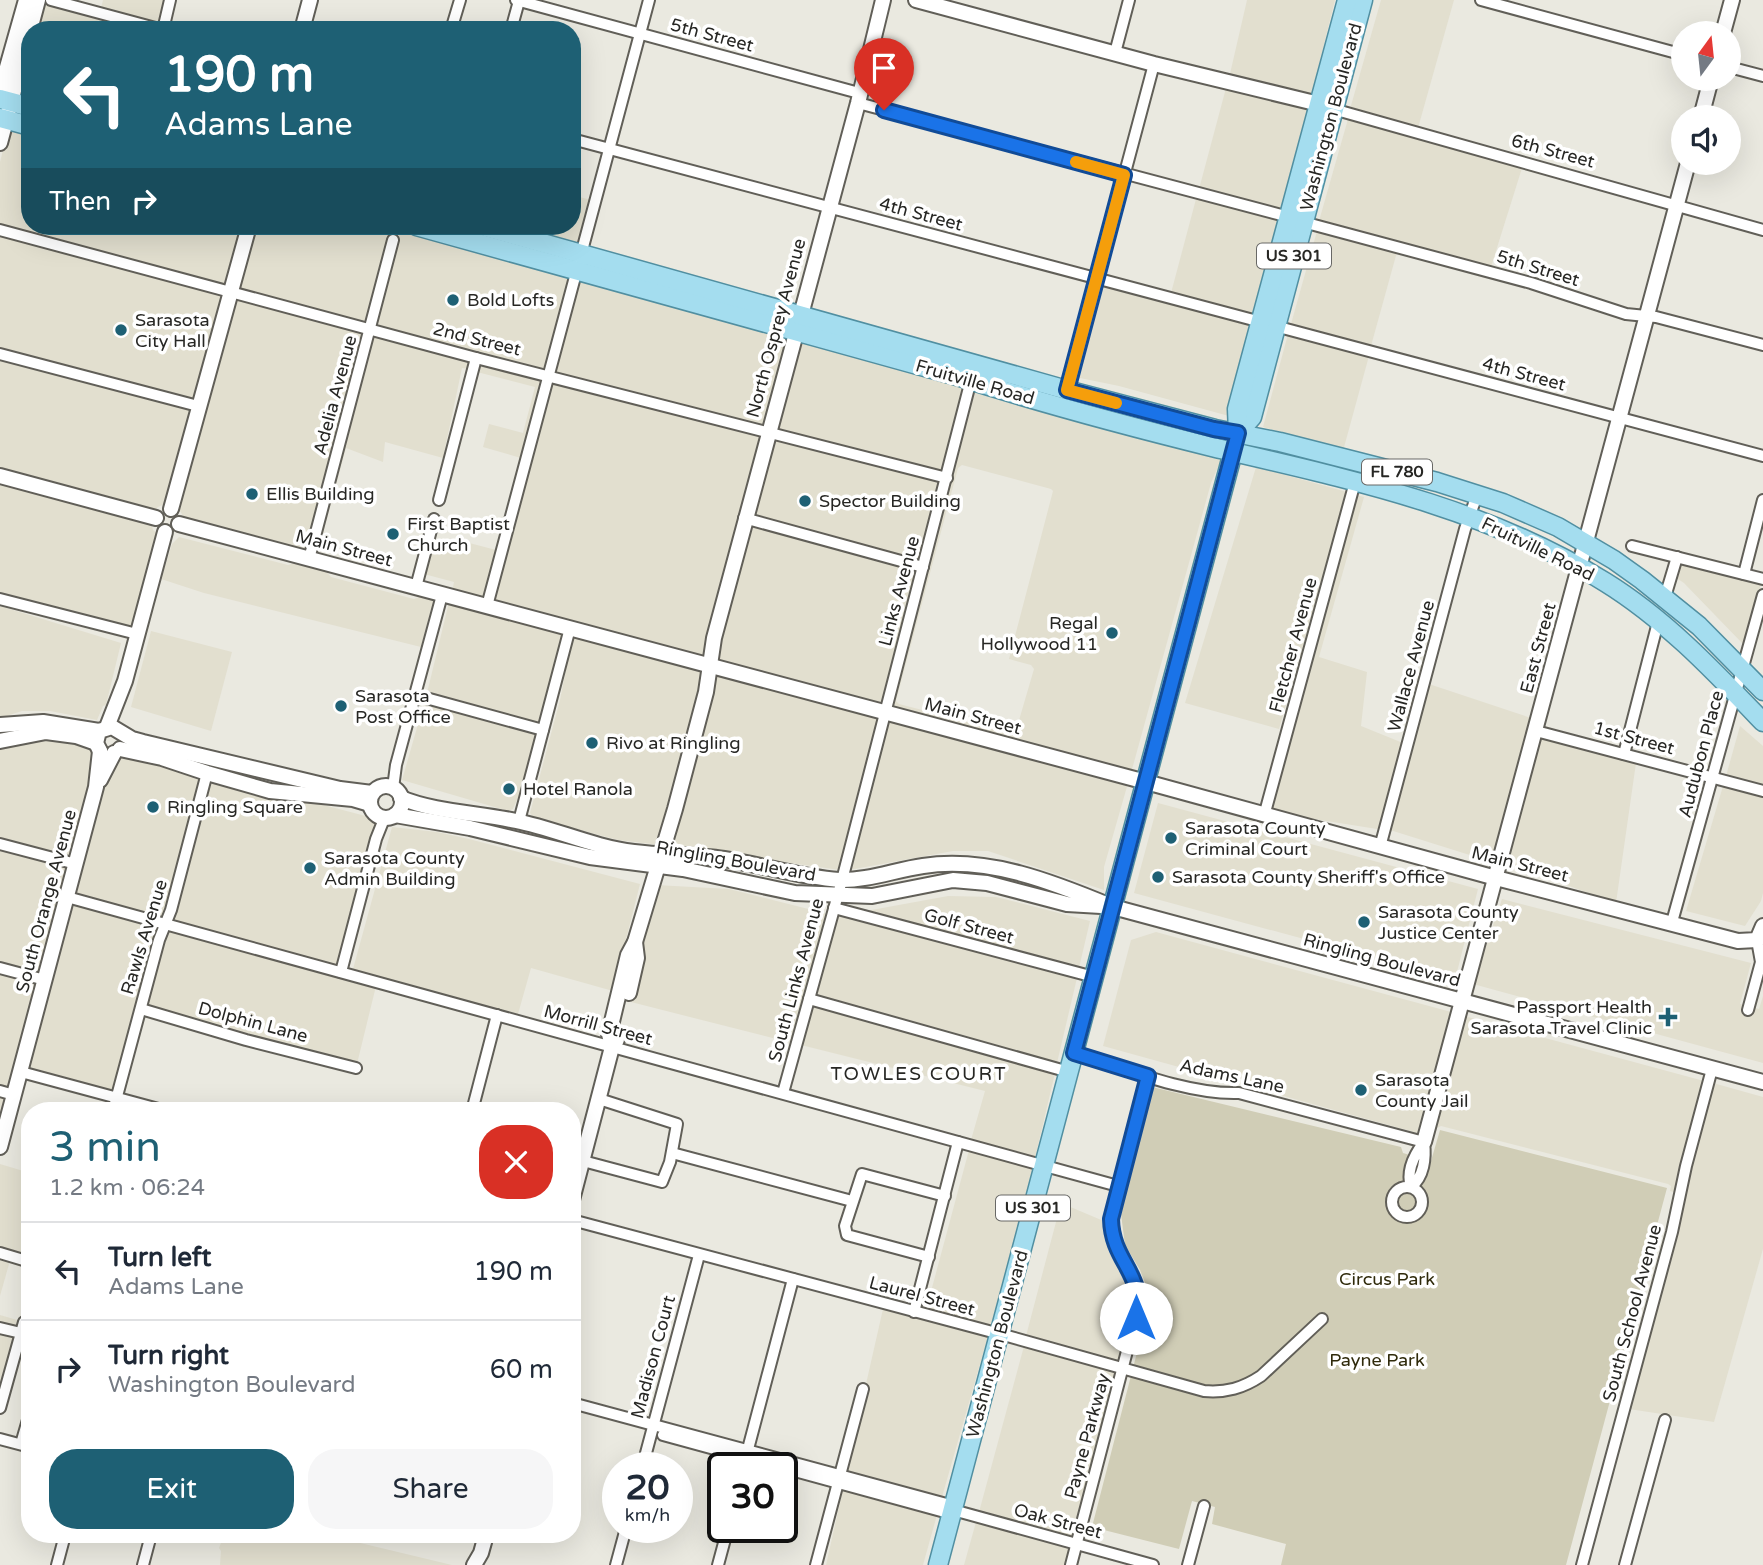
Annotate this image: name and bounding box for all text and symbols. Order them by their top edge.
street label: 5th Street [668,13,756,57]
street label: Washington Boulevard [1295,21,1367,213]
north arrow [1671,21,1741,91]
map controls [1671,21,1741,175]
pin [854,38,914,110]
text: 190 m [164,46,314,105]
icon: left [49,49,140,140]
icon: arrive [865,49,903,87]
button: sound [1671,105,1741,175]
text: Adams Lane [164,106,353,144]
street label: 6th Street [1509,129,1597,173]
icon: right [125,182,163,220]
text: Then [49,186,111,217]
street label: 4th Street [877,192,965,236]
street label: North Osprey Avenue [741,236,811,420]
road number: US 301 [1257,244,1331,268]
street label: 5th Street [1494,245,1582,291]
place label: Bold Lofts [467,289,554,311]
marker: Bold Lofts [445,292,461,308]
place label: Sarasota City Hall [135,309,210,352]
street label: 2nd Street [431,317,523,361]
marker: Sarasota City Hall [113,322,129,338]
street label: Adelia Avenue [308,333,362,457]
street label: 4th Street [1480,352,1568,396]
street label: Fruitville Road [913,355,1037,409]
road number: FL 780 [1362,460,1432,485]
place label: Ellis Building [266,483,375,505]
marker: Ellis Building [244,486,260,502]
place label: Spector Building [819,490,961,512]
marker: Spector Building [797,493,813,509]
street label: Fruitville Road [1478,512,1598,586]
place label: First Baptist Church [407,513,510,556]
street label: Main Street [293,525,395,571]
marker: First Baptist Church [385,526,401,542]
street label: Links Avenue [874,533,924,649]
street label: Fletcher Avenue [1264,575,1322,715]
street label: Wallace Avenue [1383,598,1439,734]
street label: East Street [1515,600,1561,696]
place label: Regal Hollywood 11 [980,612,1098,655]
marker: Regal Hollywood 11 [1104,625,1120,641]
place label: Sarasota Post Office [355,685,451,728]
street label: Audubon Place [1673,688,1729,820]
street label: Main Street [922,693,1024,739]
marker: Sarasota Post Office [333,698,349,714]
street label: 1st Street [1591,717,1677,759]
place label: Rivo at Ringling [606,732,741,754]
marker: Rivo at Ringling [584,735,600,751]
place label: Hotel Ranola [523,778,633,800]
marker: Hotel Ranola [501,781,517,797]
place label: Ringling Square [167,796,303,818]
marker: Ringling Square [145,799,161,815]
street label: South Orange Avenue [11,807,81,995]
place label: Sarasota County Criminal Court [1185,817,1326,860]
marker: Sarasota County Criminal Court [1163,830,1179,846]
street label: Ringling Boulevard [654,836,818,886]
street label: Main Street [1469,841,1571,887]
place label: Sarasota County Admin Building [324,847,465,890]
marker: Sarasota County Admin Building [302,860,318,876]
place label: Sarasota County Sheriff's Office [1172,866,1445,888]
marker: Sarasota County Sheriff's Office [1150,869,1166,885]
street label: Rawls Avenue [116,877,172,997]
street label: South Links Avenue [764,896,828,1064]
place label: Sarasota County Justice Center [1378,901,1519,944]
street label: Golf Street [922,903,1016,949]
marker: Sarasota County Justice Center [1356,914,1372,930]
street label: Ringling Boulevard [1301,928,1463,992]
place label: Passport Health Sarasota Travel Clinic [1471,996,1652,1039]
street label: Dolphin Lane [196,997,310,1047]
street label: Morrill Street [541,1000,655,1050]
marker: Passport Health Sarasota Travel Clinic [1658,1007,1678,1027]
street label: Adams Lane [1178,1054,1286,1098]
district label: TOWLES COURT [830,1063,1008,1085]
place label: Sarasota County Jail [1375,1069,1468,1112]
marker: Sarasota County Jail [1353,1082,1369,1098]
text: 3 min [49,1122,161,1173]
button: close [479,1125,553,1199]
text: 1.2 km · 06:24 [49,1174,205,1202]
road number: US 301 [996,1196,1070,1220]
street label: South School Avenue [1598,1222,1666,1404]
text: Turn left [108,1242,211,1273]
street label: Washington Boulevard [961,1248,1033,1440]
icon: left [49,1252,87,1290]
text: 190 m [473,1256,553,1287]
park label: Circus Park [1339,1268,1435,1290]
street label: Laurel Street [867,1271,978,1321]
text: Adams Lane [108,1273,244,1301]
position arrow [1099,1281,1173,1355]
street label: Madison Court [626,1293,680,1421]
text: Turn right [108,1340,229,1371]
park label: Payne Park [1329,1349,1425,1371]
icon: right [49,1350,87,1388]
text: 60 m [490,1354,553,1385]
street label: Payne Parkway [1060,1370,1114,1501]
text: Washington Boulevard [108,1371,356,1399]
button: Exit [49,1449,294,1529]
button: Share [308,1449,553,1529]
speed limit sign: 30 [707,1452,798,1543]
text: 20 [626,1467,669,1509]
street label: Oak Street [1011,1499,1105,1543]
text: km/h [625,1504,670,1526]

